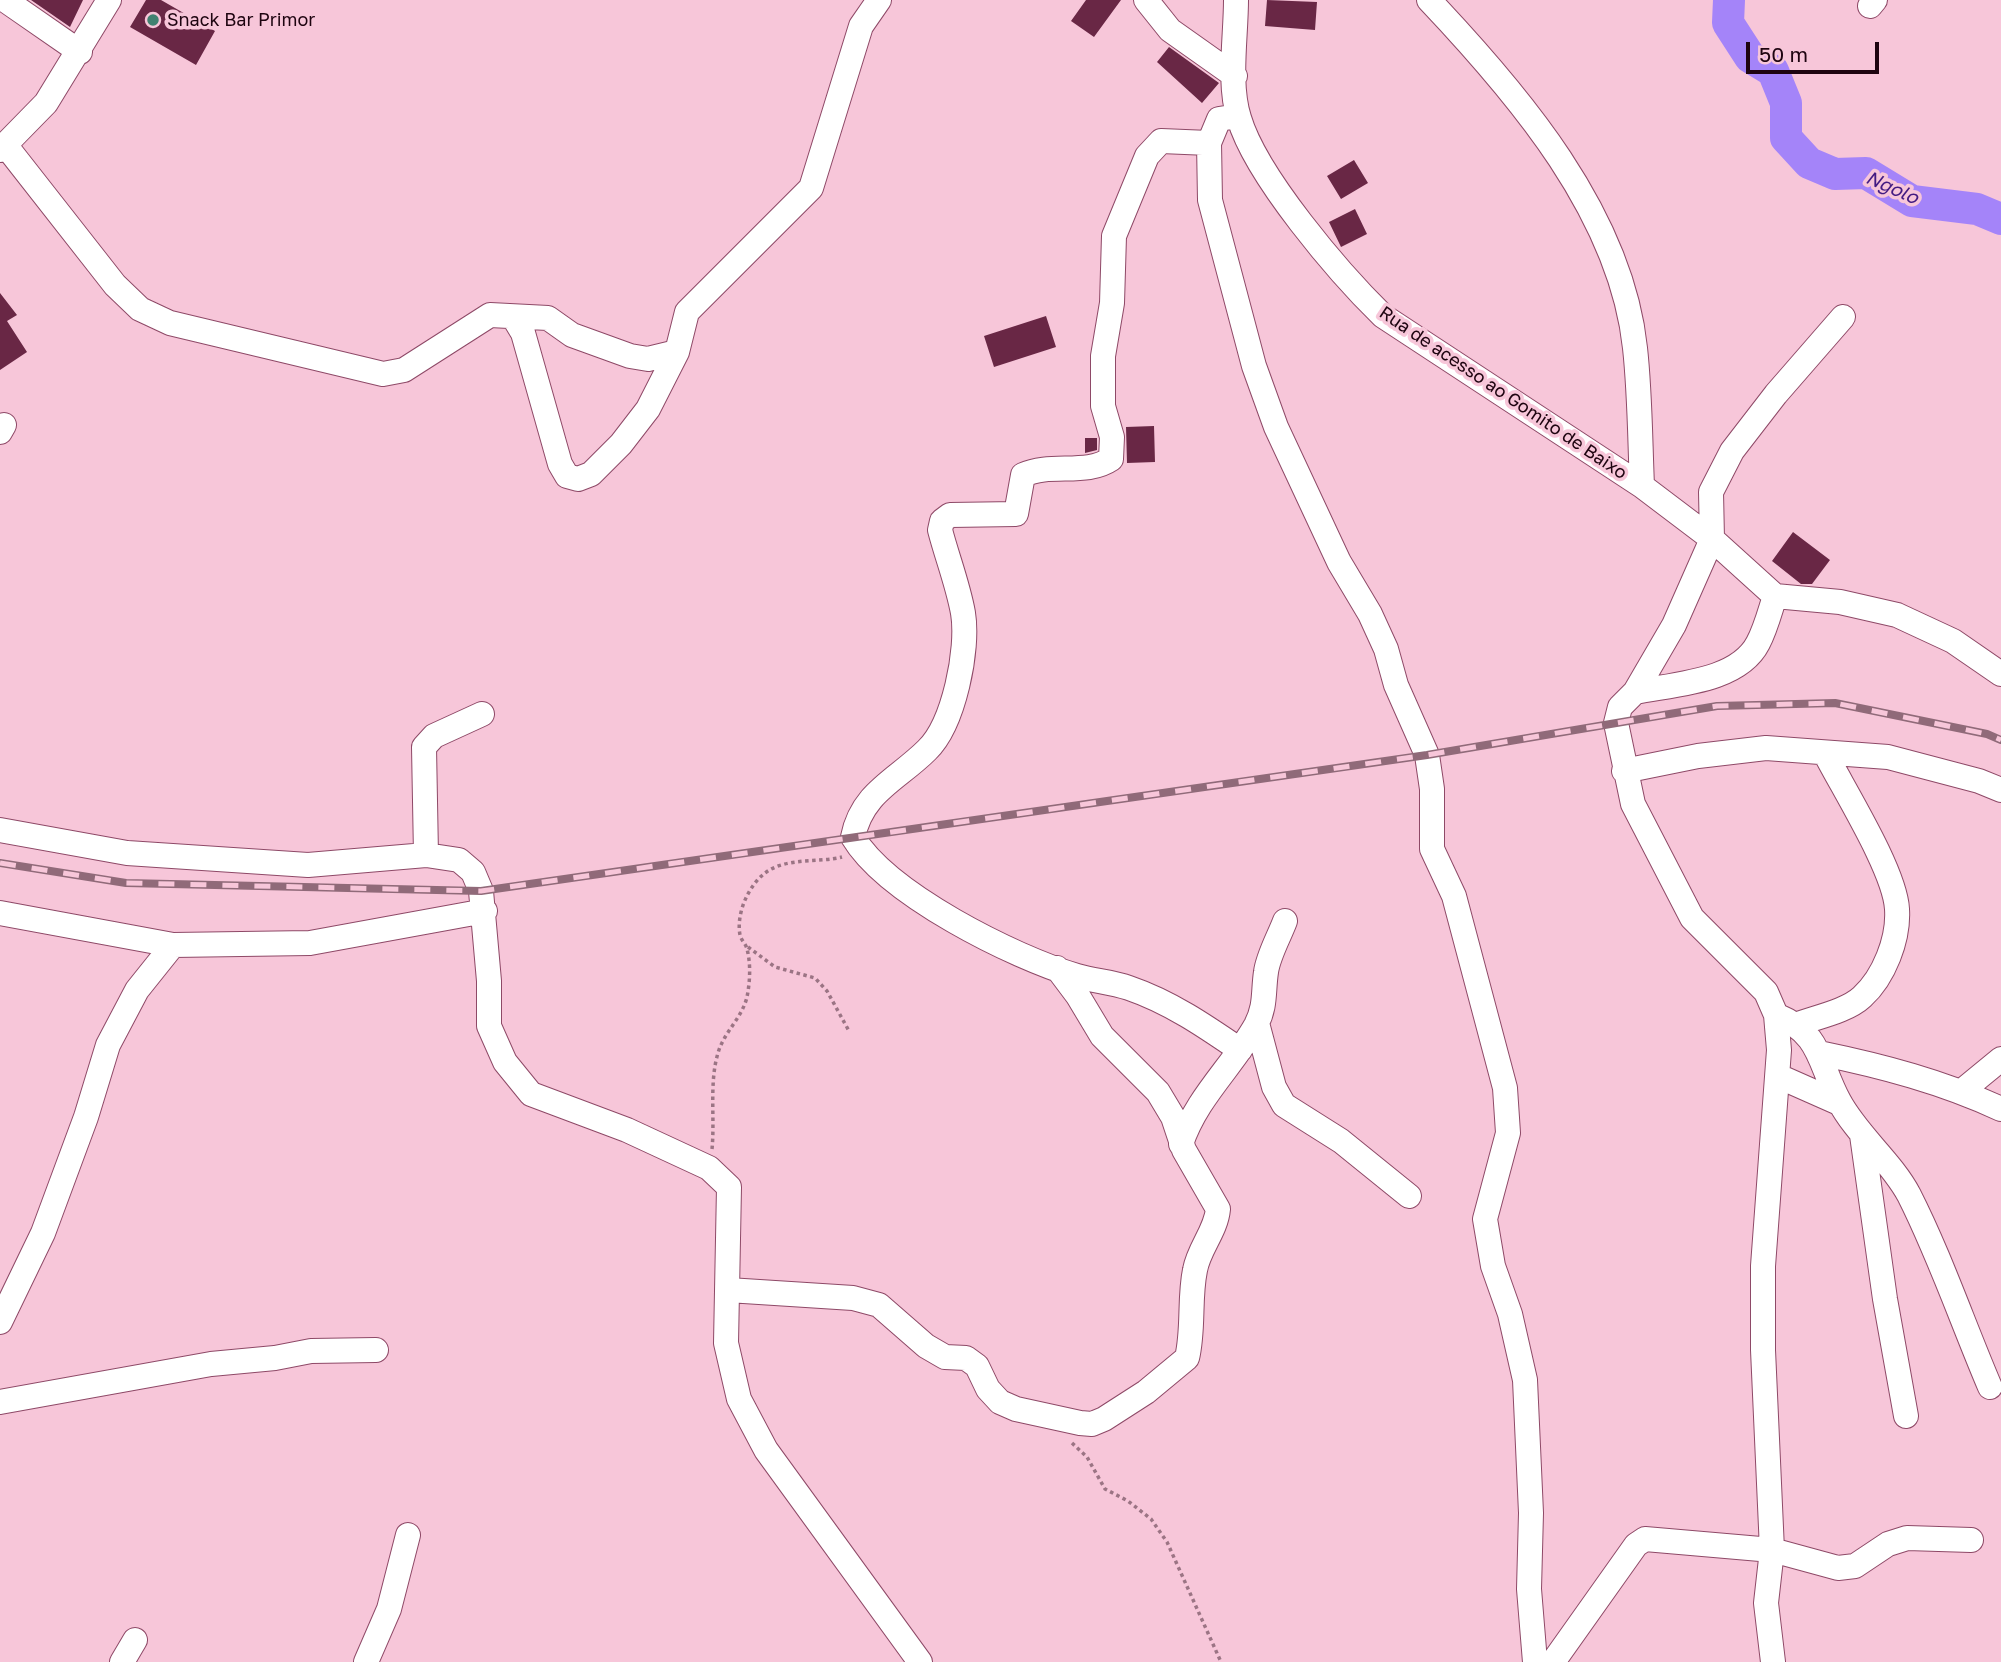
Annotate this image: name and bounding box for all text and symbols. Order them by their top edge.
place label: Snack Bar Primor [167,9,315,31]
marker: Snack Bar Primor [145,12,161,28]
scale bar [1749,28,1882,72]
text: 50 m [1759,41,1808,67]
water label: Ngolo [1862,166,1922,210]
street label: Rua de acesso ao Gomito de Baixo [1375,302,1631,484]

